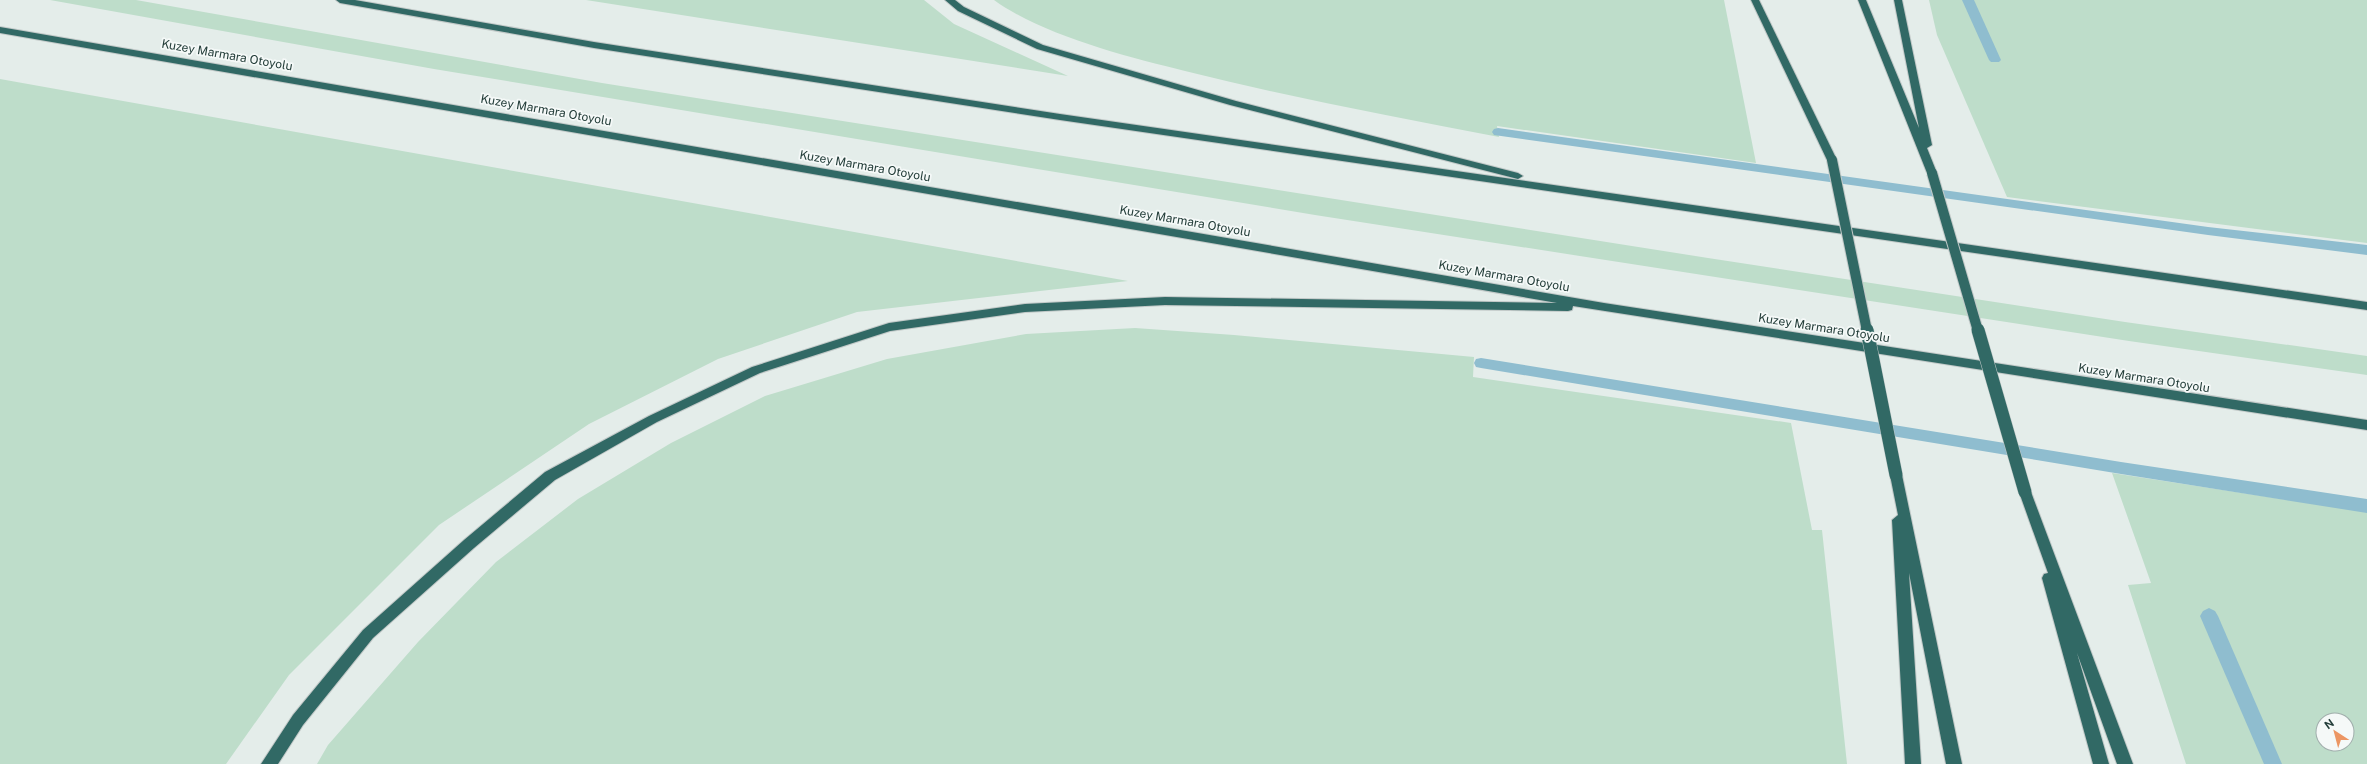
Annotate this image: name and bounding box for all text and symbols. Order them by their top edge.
street label: Kuzey Marmara Otoyolu [160,37,294,73]
street label: Kuzey Marmara Otoyolu [479,92,613,128]
street label: Kuzey Marmara Otoyolu [798,148,932,184]
street label: Kuzey Marmara Otoyolu [1118,203,1252,239]
street label: Kuzey Marmara Otoyolu [1437,258,1571,294]
street label: Kuzey Marmara Otoyolu [1757,311,1891,345]
street label: Kuzey Marmara Otoyolu [2077,361,2211,395]
north arrow [2315,712,2355,752]
text: N [2322,717,2336,731]

